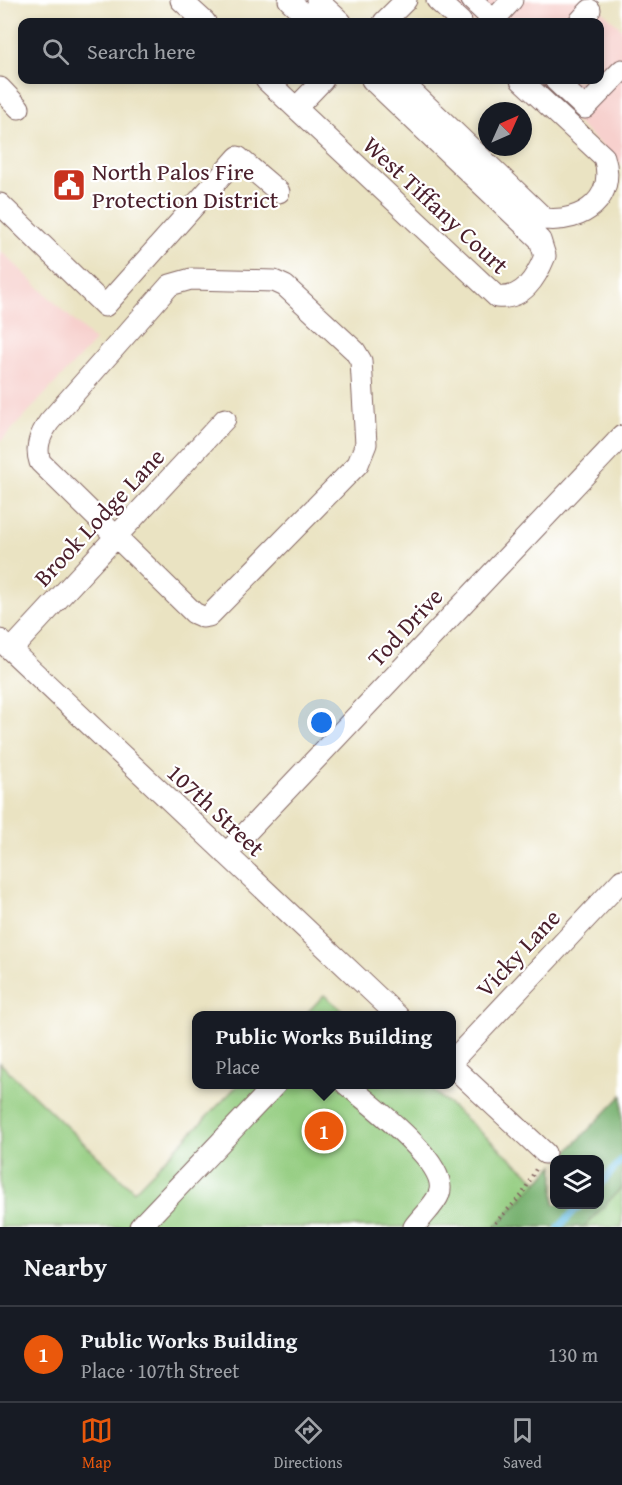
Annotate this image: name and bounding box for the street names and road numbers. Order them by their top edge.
street label: West Tiffany Court [355,128,517,282]
street label: Brook Lodge Lane [25,440,173,594]
street label: Tod Drive [359,580,451,674]
street label: 107th Street [159,755,273,865]
street label: Vicky Lane [468,901,568,1005]

